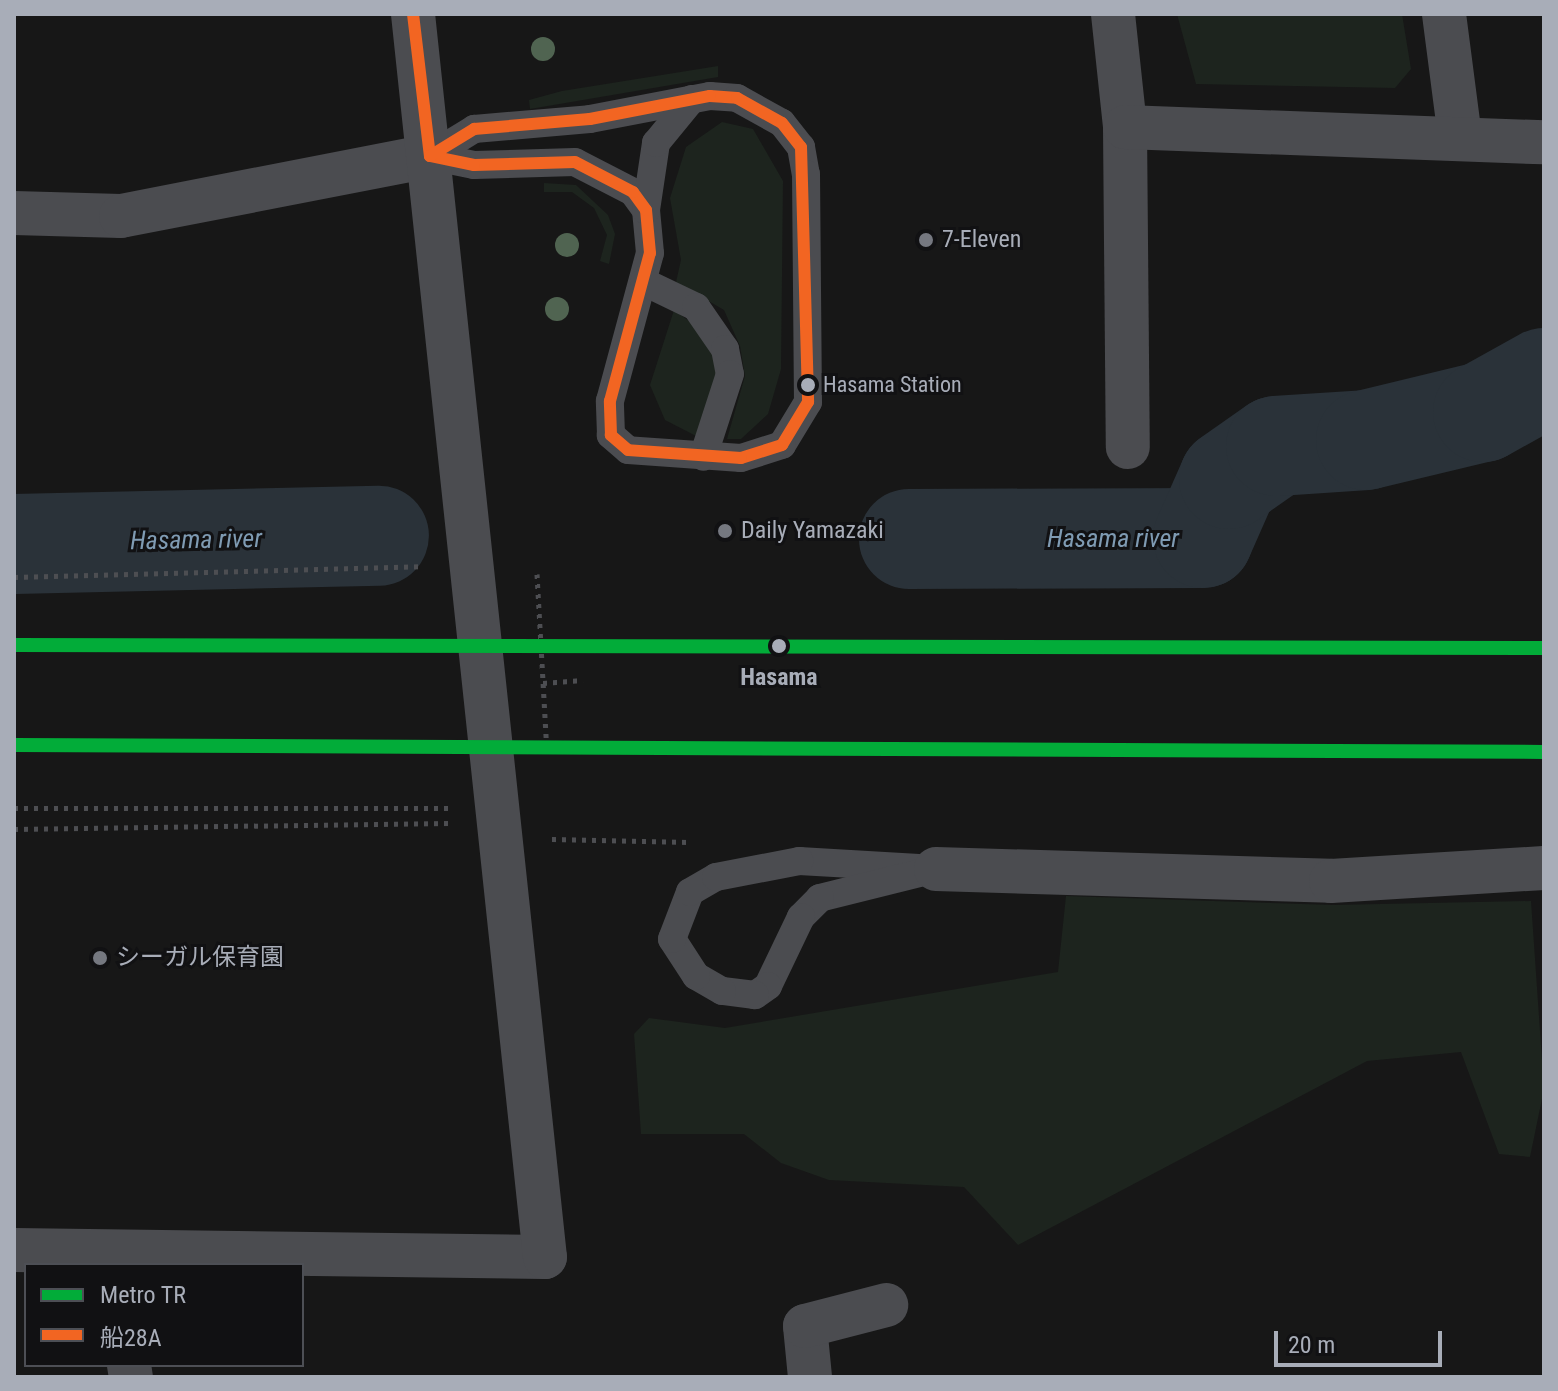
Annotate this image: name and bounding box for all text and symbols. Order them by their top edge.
place label: 7-Eleven [942,226,1021,254]
marker: 7-Eleven [917,231,935,249]
place label: Hasama Station [823,372,962,398]
marker: Hasama Station [800,377,816,393]
place label: Daily Yamazaki [741,517,884,545]
marker: Daily Yamazaki [716,522,734,540]
water label: Hasama river [130,523,262,557]
water label: Hasama river [1047,523,1179,555]
marker: Hasama [765,632,793,660]
place label: Hasama [740,664,818,692]
place label: シーガル保育園 [116,944,284,972]
marker: シーガル保育園 [91,949,109,967]
legend [24,1263,304,1367]
text: Metro TR [100,1281,186,1309]
scale bar [1278,1315,1446,1365]
text: 船28A [100,1324,162,1352]
text: 20 m [1288,1331,1335,1359]

